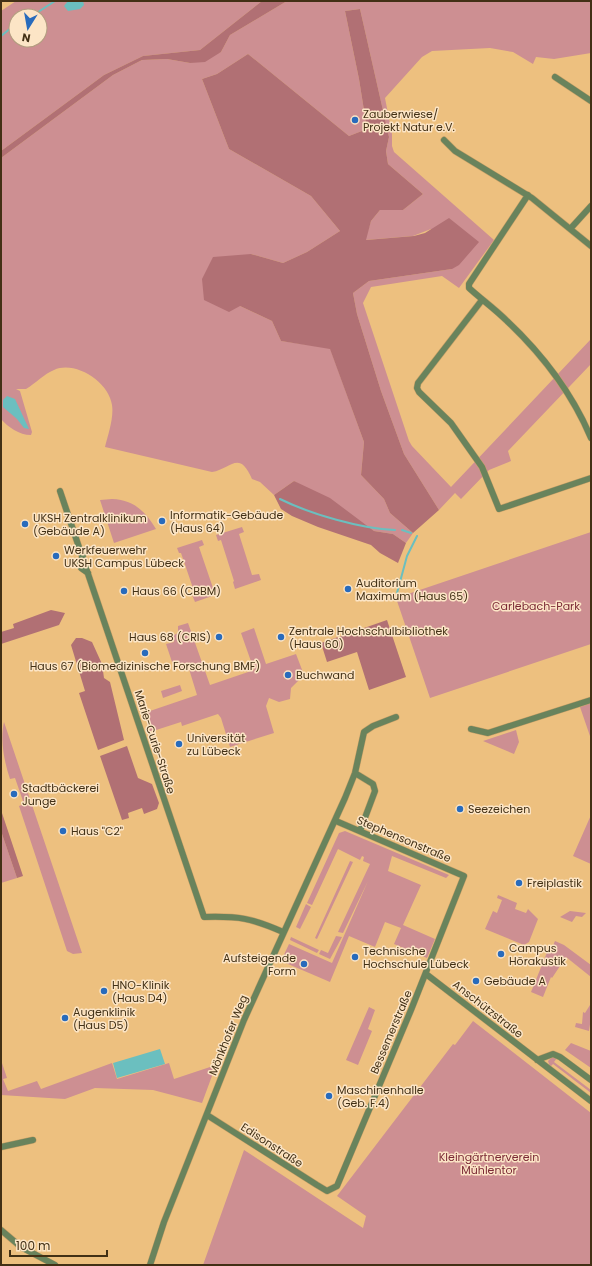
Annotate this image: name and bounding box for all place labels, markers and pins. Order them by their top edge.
place label: Zauberwiese/ Projekt Natur e.V. [363,106,455,135]
marker: Zauberwiese/ Projekt Natur e.V. [350,115,360,125]
place label: Informatik-Gebäude (Haus 64) [170,507,283,536]
place label: UKSH Zentralklinikum (Gebäude A) [33,510,147,539]
marker: Informatik-Gebäude (Haus 64) [157,516,167,526]
marker: UKSH Zentralklinikum (Gebäude A) [20,519,30,529]
place label: Werkfeuerwehr UKSH Campus Lübeck [64,542,184,571]
marker: Werkfeuerwehr UKSH Campus Lübeck [51,551,61,561]
place label: Auditorium Maximum (Haus 65) [356,575,468,604]
place label: Haus 66 (CBBM) [132,583,221,599]
marker: Auditorium Maximum (Haus 65) [343,584,353,594]
marker: Haus 66 (CBBM) [119,586,129,596]
place label: Zentrale Hochschulbibliothek (Haus 60) [289,623,448,652]
place label: Haus 68 (CRIS) [129,629,211,645]
marker: Haus 68 (CRIS) [214,632,224,642]
marker: Zentrale Hochschulbibliothek (Haus 60) [276,632,286,642]
marker: Haus 67 (Biomedizinische Forschung BMF) [140,648,150,658]
place label: Haus 67 (Biomedizinische Forschung BMF) [30,658,260,674]
place label: Buchwand [296,667,354,683]
marker: Buchwand [283,670,293,680]
place label: Universität zu Lübeck [187,730,245,759]
marker: Universität zu Lübeck [174,739,184,749]
place label: Stadtbäckerei Junge [22,780,99,809]
marker: Stadtbäckerei Junge [9,789,19,799]
place label: Seezeichen [468,801,530,817]
marker: Seezeichen [455,804,465,814]
place label: Haus "C2" [71,823,123,839]
marker: Haus "C2" [58,826,68,836]
place label: Freiplastik [527,875,582,891]
marker: Freiplastik [514,878,524,888]
place label: Campus Hörakustik [509,940,566,969]
place label: Technische Hochschule Lübeck [363,943,469,972]
marker: Campus Hörakustik [496,949,506,959]
place label: Aufsteigende Form [223,950,296,979]
marker: Technische Hochschule Lübeck [350,952,360,962]
marker: Aufsteigende Form [299,959,309,969]
place label: Gebäude A [484,973,546,989]
marker: Gebäude A [471,976,481,986]
place label: HNO-Klinik (Haus D4) [112,977,170,1006]
marker: HNO-Klinik (Haus D4) [99,986,109,996]
place label: Augenklinik (Haus D5) [73,1004,136,1033]
marker: Augenklinik (Haus D5) [60,1013,70,1023]
place label: Maschinenhalle (Geb. F.4) [337,1082,424,1111]
marker: Maschinenhalle (Geb. F.4) [324,1091,334,1101]

